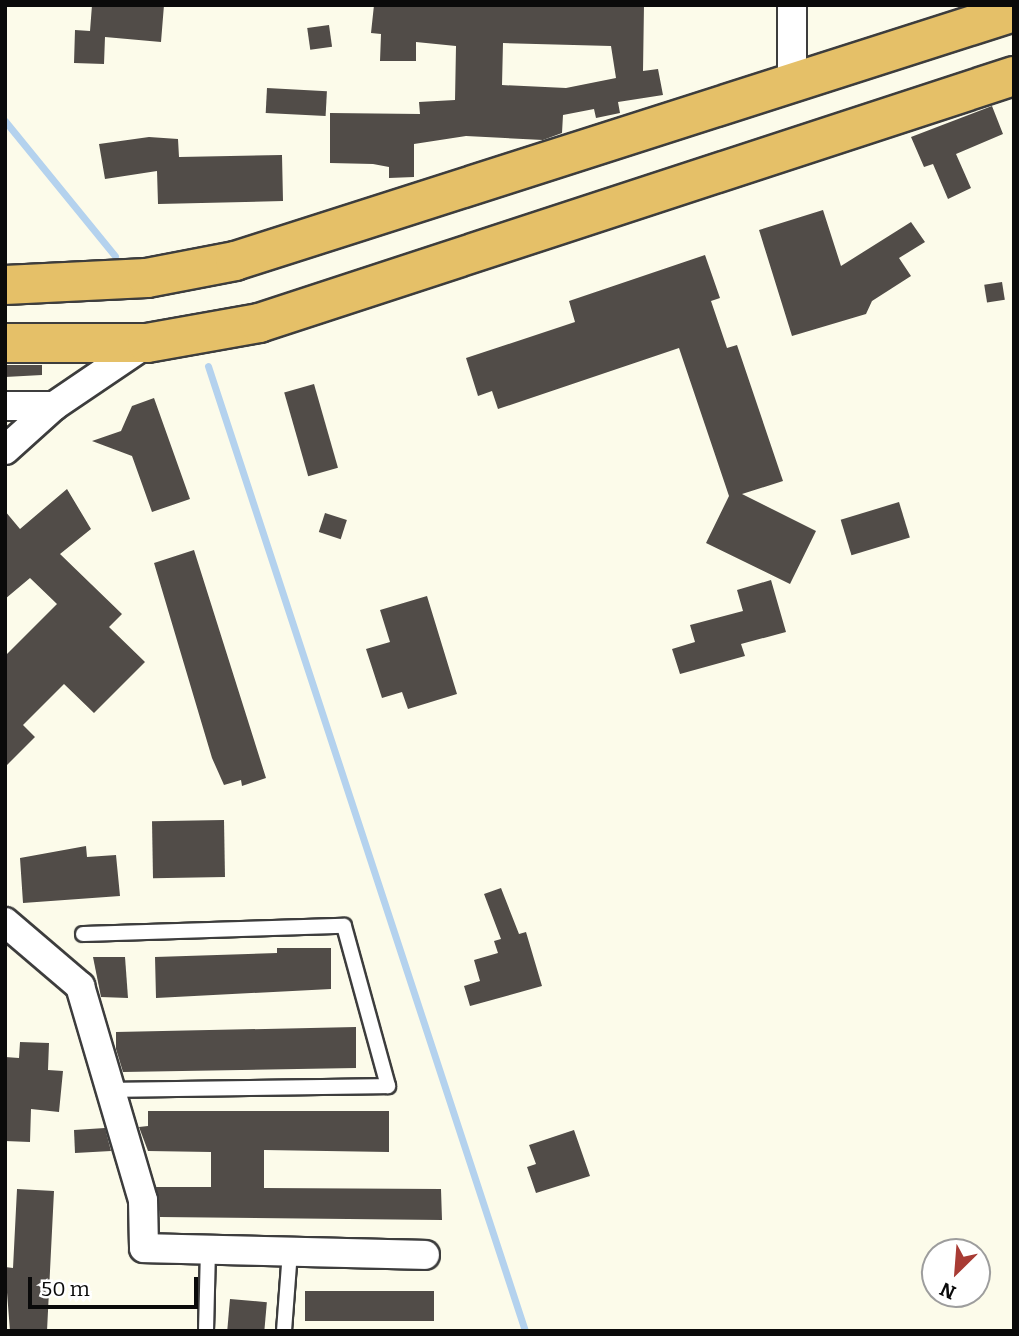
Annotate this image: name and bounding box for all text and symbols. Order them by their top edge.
north arrow [921,1238,991,1308]
scale bar [32,1262,201,1306]
text: 50 m [41,1276,90,1302]
text: N [936,1277,959,1304]

